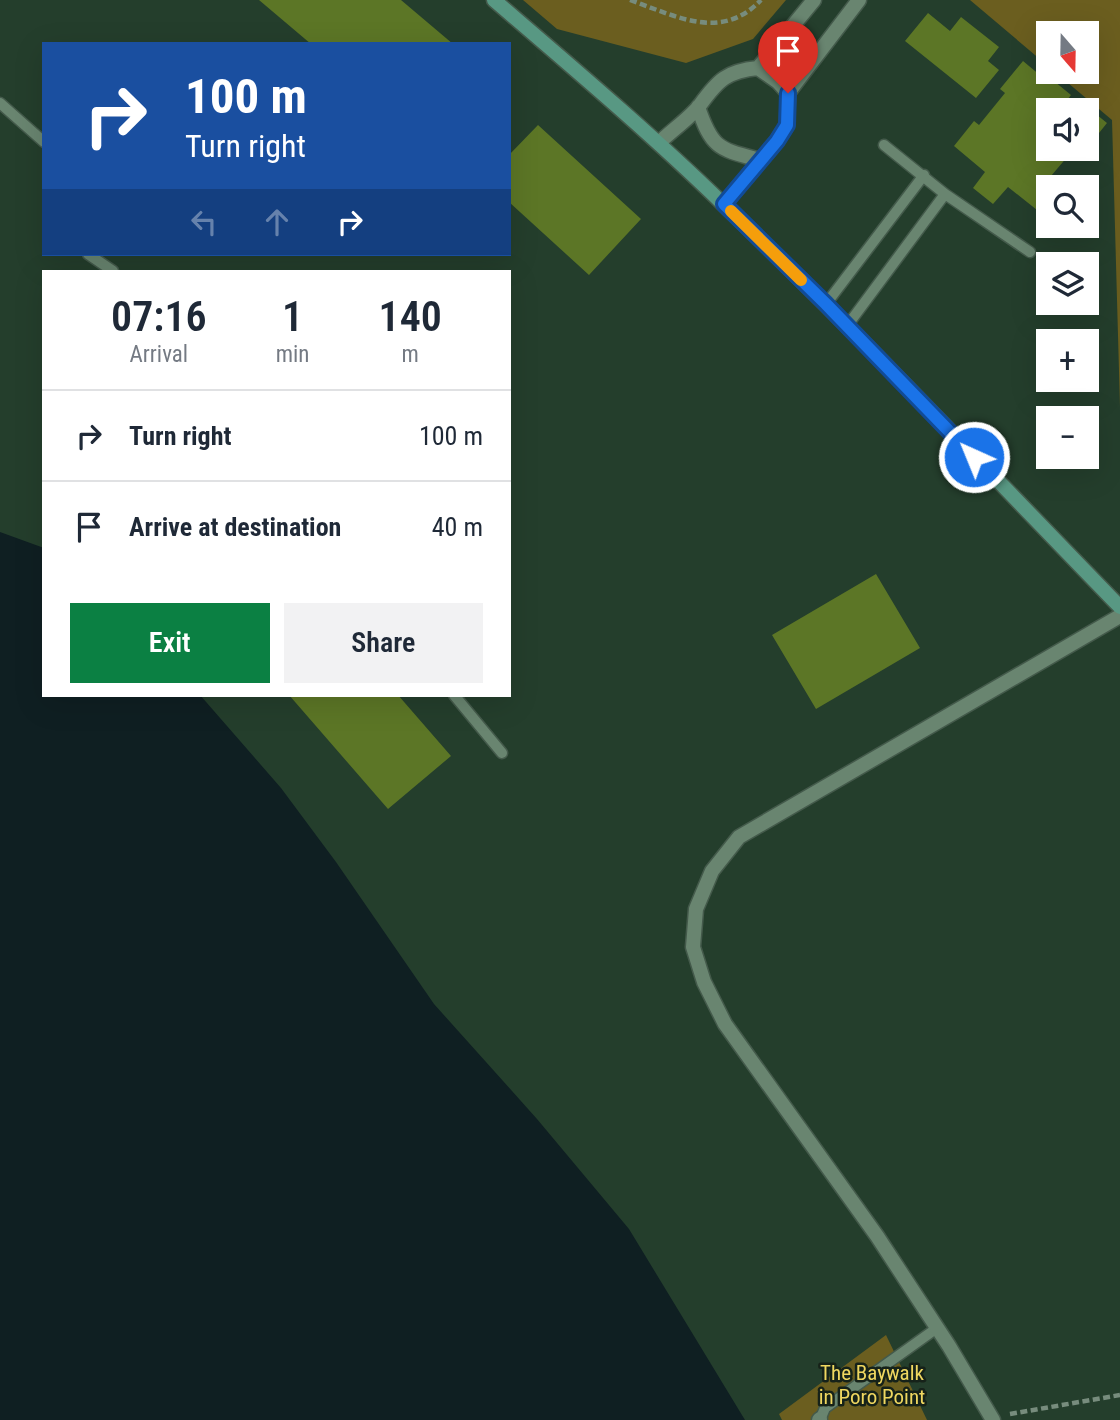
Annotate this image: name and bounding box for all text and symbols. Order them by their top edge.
pin [758,21,818,93]
north arrow [1036,21,1099,84]
map controls [1036,21,1099,469]
icon: arrive [769,32,807,70]
text: 100 m [185,68,307,125]
icon: right [70,70,161,161]
button: sound [1036,98,1099,161]
text: Turn right [185,127,306,165]
button: search [1036,175,1099,238]
icon: left [185,203,223,241]
icon: ahead [258,203,296,241]
icon: right [331,203,369,241]
button: layers [1036,252,1099,315]
text: 07:16 [111,292,207,341]
text: 1 [282,292,303,341]
text: 140 [379,292,442,341]
button: + [1036,329,1099,392]
text: Arrival [130,341,188,368]
text: min [276,341,309,368]
text: m [402,341,419,368]
button: − [1036,406,1099,469]
icon: right [70,417,108,455]
position arrow [937,420,1011,494]
text: Turn right [129,421,231,451]
text: 100 m [419,421,483,451]
icon: arrive [70,508,108,546]
text: Arrive at destination [129,512,341,542]
text: 40 m [432,512,483,542]
button: Exit [70,603,270,683]
button: Share [284,603,483,683]
park label: The Baywalk in Poro Point [819,1361,925,1409]

